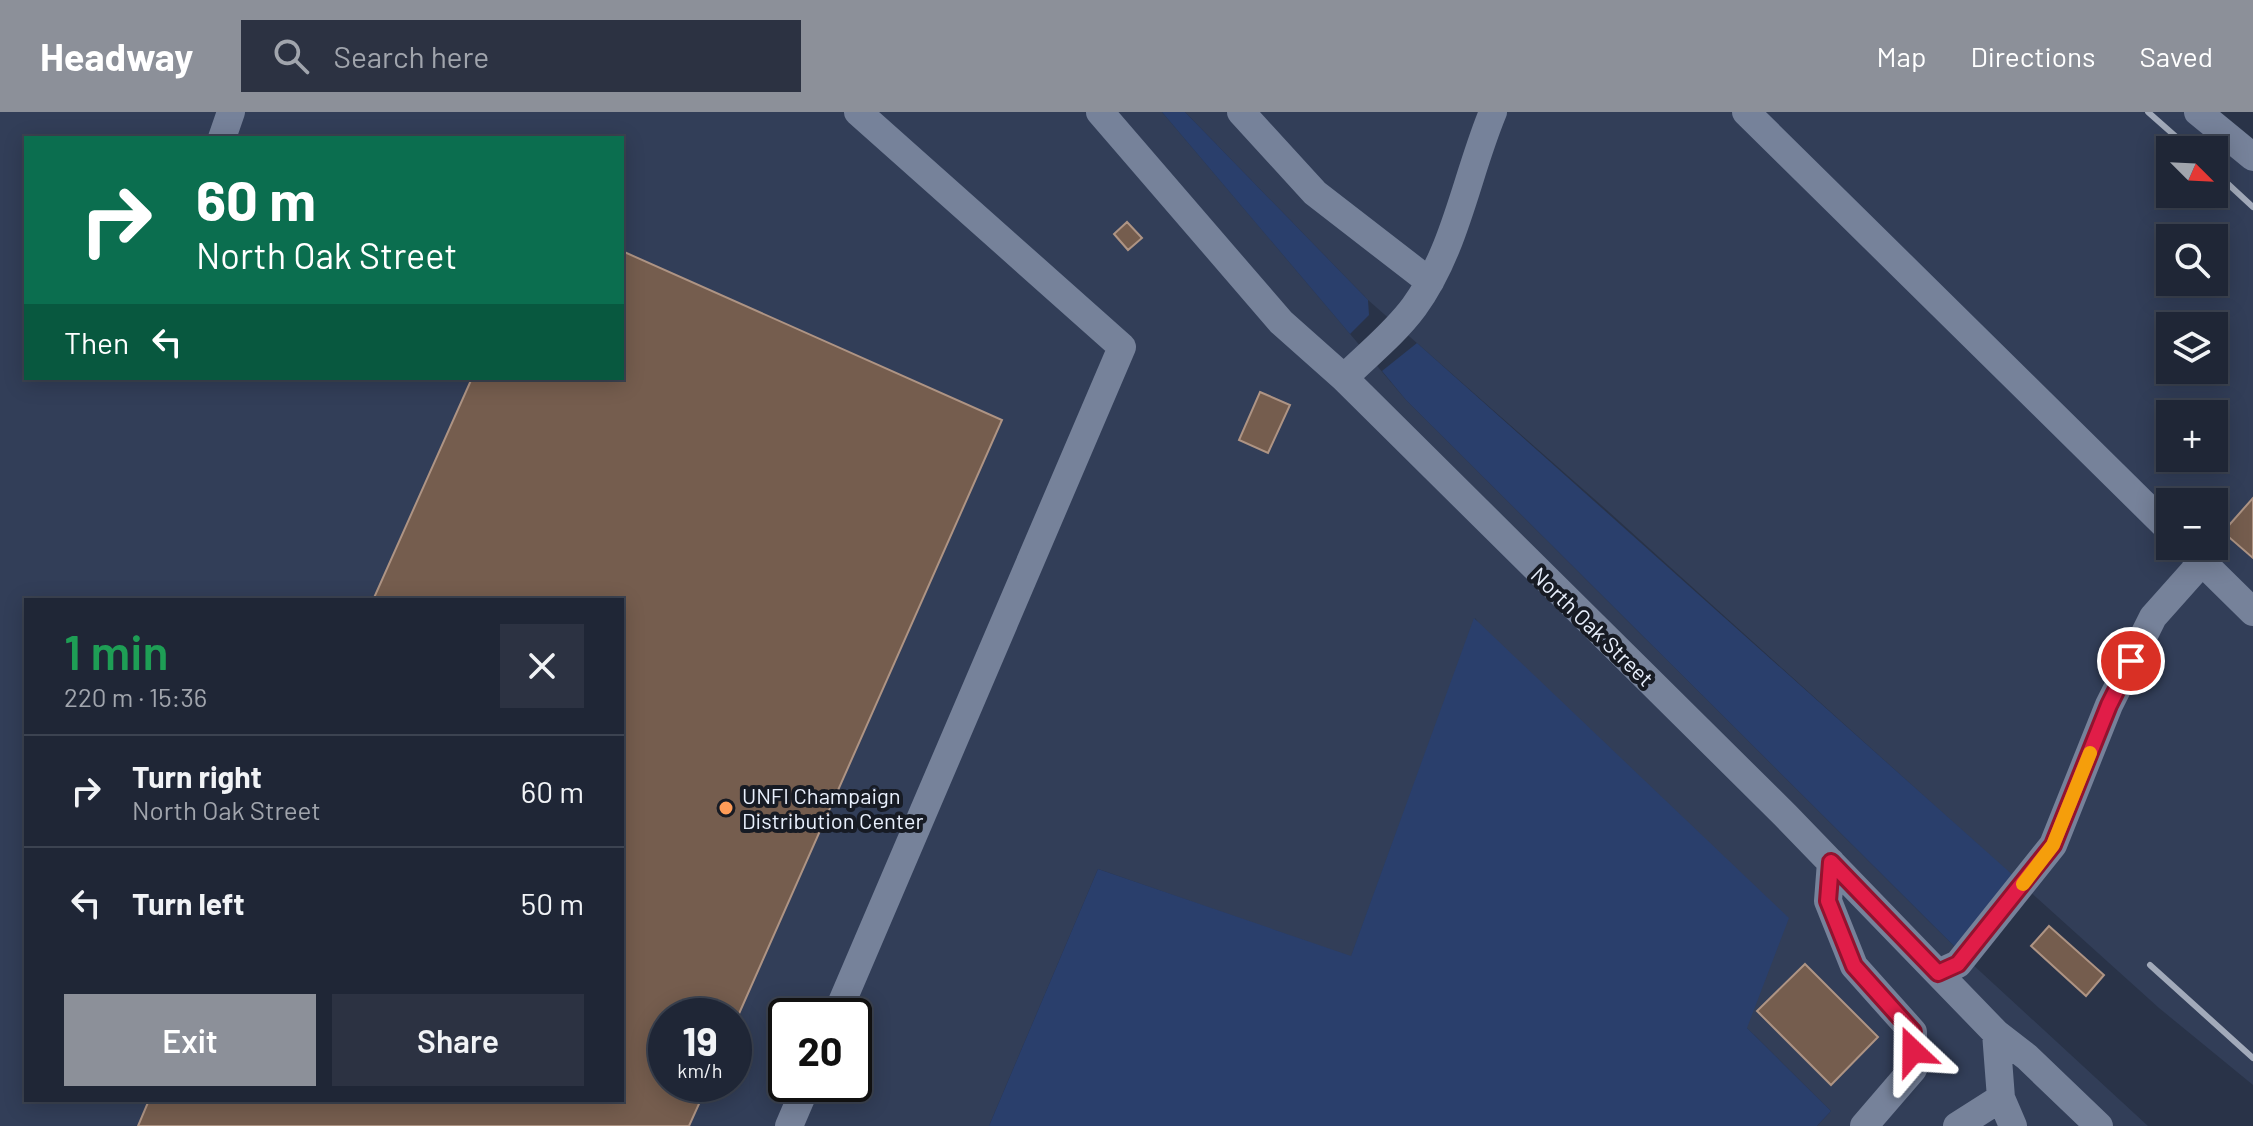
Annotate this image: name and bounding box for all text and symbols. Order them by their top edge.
search box [241,20,801,92]
text: Headway [40,33,193,79]
icon: search [269,34,313,78]
text: Search here [333,38,489,74]
text: Map [1877,39,1926,73]
text: Directions [1970,39,2096,73]
text: Saved [2140,39,2213,73]
north arrow [2156,136,2228,208]
map controls [2156,136,2228,560]
text: 60 m [196,165,316,232]
icon: right [64,168,168,272]
button: search [2156,224,2228,296]
text: North Oak Street [196,233,457,276]
button: layers [2156,312,2228,384]
icon: left [145,320,189,364]
text: Then [64,324,129,360]
button: + [2156,400,2228,472]
button: − [2156,488,2228,560]
street label: North Oak Street [1527,561,1659,691]
text: 1 min [64,622,169,680]
button: close [500,624,584,708]
pin [2097,627,2165,695]
icon: arrive [2109,639,2153,683]
text: 220 m · 15:36 [64,681,207,712]
text: Turn right [132,758,262,794]
icon: right [64,769,108,813]
text: 60 m [521,773,584,809]
place label: UNFI Champaign Distribution Center [742,782,923,833]
text: North Oak Street [132,794,321,825]
marker: UNFI Champaign Distribution Center [717,799,735,817]
icon: left [64,881,108,925]
text: Turn left [132,885,245,921]
text: 50 m [521,885,584,921]
button: Exit [64,994,316,1086]
button: Share [332,994,584,1086]
speed limit sign: 20 [768,998,872,1102]
position arrow [1871,1009,1955,1093]
text: 19 [682,1016,718,1064]
text: km/h [677,1058,723,1082]

